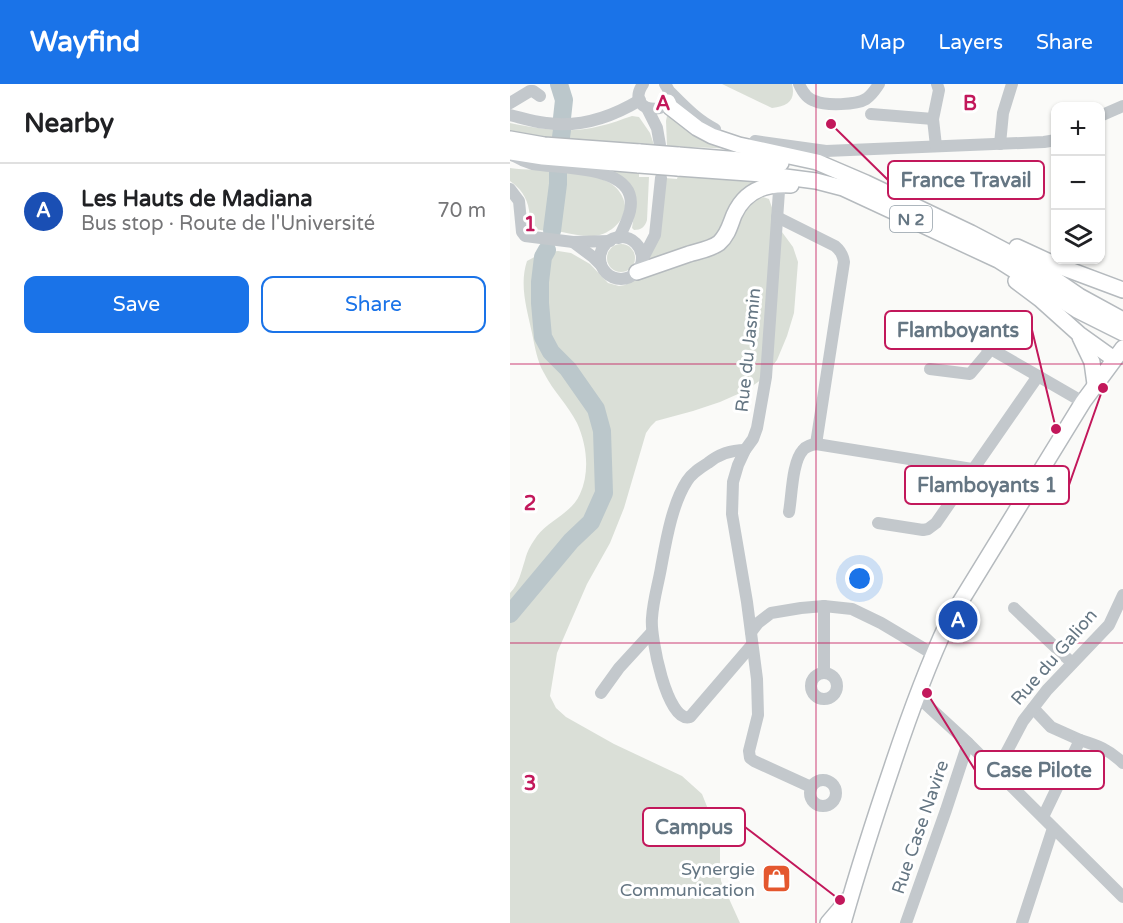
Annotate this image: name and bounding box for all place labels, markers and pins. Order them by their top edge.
callout: France Travail [888,161,1044,199]
callout: Flamboyants [885,311,1032,349]
callout: Flamboyants 1 [905,466,1069,504]
pin: A [938,598,978,642]
callout: Case Pilote [975,751,1104,789]
callout: Campus [643,808,745,846]
place label: Synergie Communication [620,858,755,901]
shop icon: Synergie Communication [760,863,792,895]

